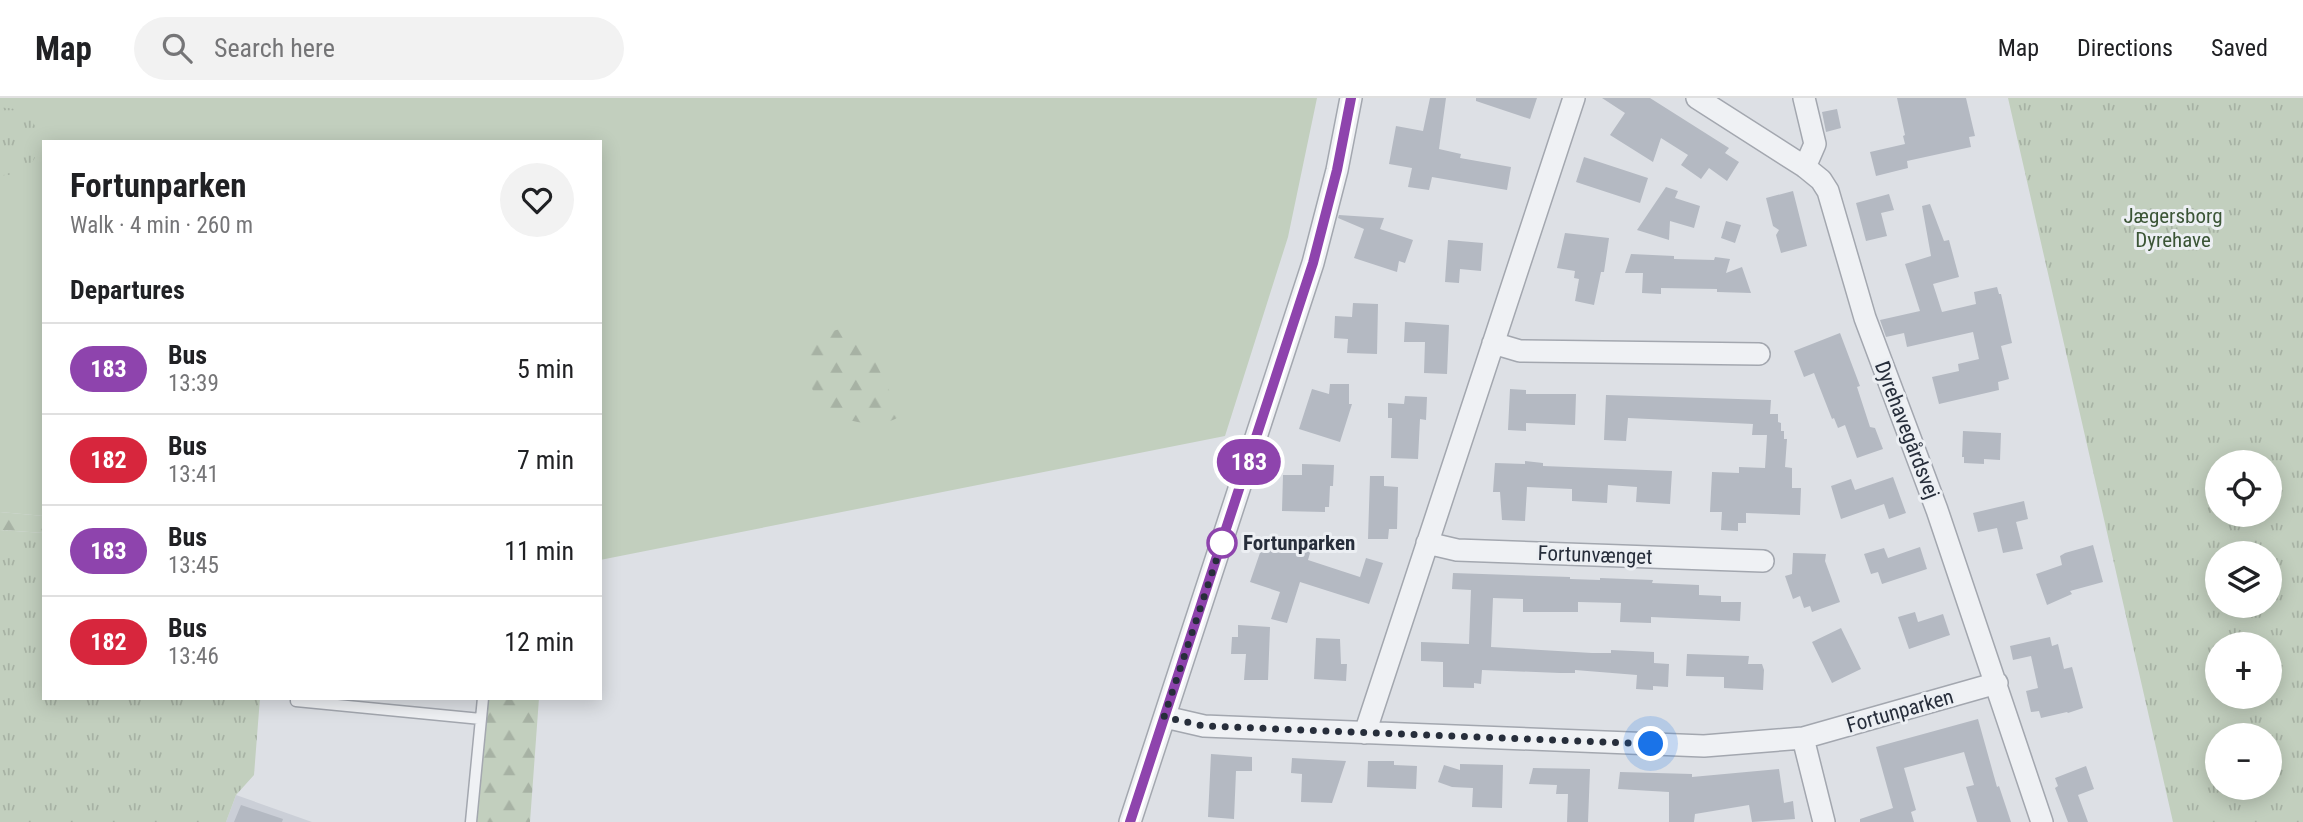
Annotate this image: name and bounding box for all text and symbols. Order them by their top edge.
search box [134,17,624,80]
text: Map [35,29,92,68]
icon: search [158,29,196,67]
text: Search here [214,33,335,63]
text: Map [1998,34,2039,62]
text: Directions [2077,34,2173,62]
text: Saved [2211,34,2268,62]
button: heart [500,163,574,237]
text: Fortunparken [70,166,246,205]
park label: Jægersborg Dyrehave [2123,204,2223,252]
text: Walk · 4 min · 260 m [70,212,253,239]
text: Departures [70,275,185,305]
text: Bus [168,340,207,370]
text: 5 min [517,354,574,384]
text: 183 [90,355,127,383]
street label: Dyrehavegårdsvej [1870,358,1944,502]
text: 13:39 [168,370,219,397]
text: Bus [168,431,207,461]
line badge: 183 [1209,439,1289,485]
text: 7 min [517,445,574,475]
text: 182 [90,446,127,474]
text: 183 [1231,448,1267,476]
map controls [2205,450,2282,800]
button: locate [2205,450,2282,527]
text: 13:41 [168,461,219,488]
text: Bus [168,522,207,552]
marker: Fortunparken [1207,528,1237,558]
place label: Fortunparken [1243,531,1355,555]
text: 11 min [504,536,574,566]
text: 183 [90,537,127,565]
street label: Fortunvænget [1537,541,1653,569]
button: layers [2205,541,2282,618]
text: 13:45 [168,552,219,579]
text: Bus [168,613,207,643]
text: 12 min [504,627,574,657]
text: 182 [90,628,127,656]
button: + [2205,632,2282,709]
text: 13:46 [168,643,219,670]
street label: Fortunparken [1844,684,1956,738]
button: − [2205,723,2282,800]
your location [1633,726,1668,761]

